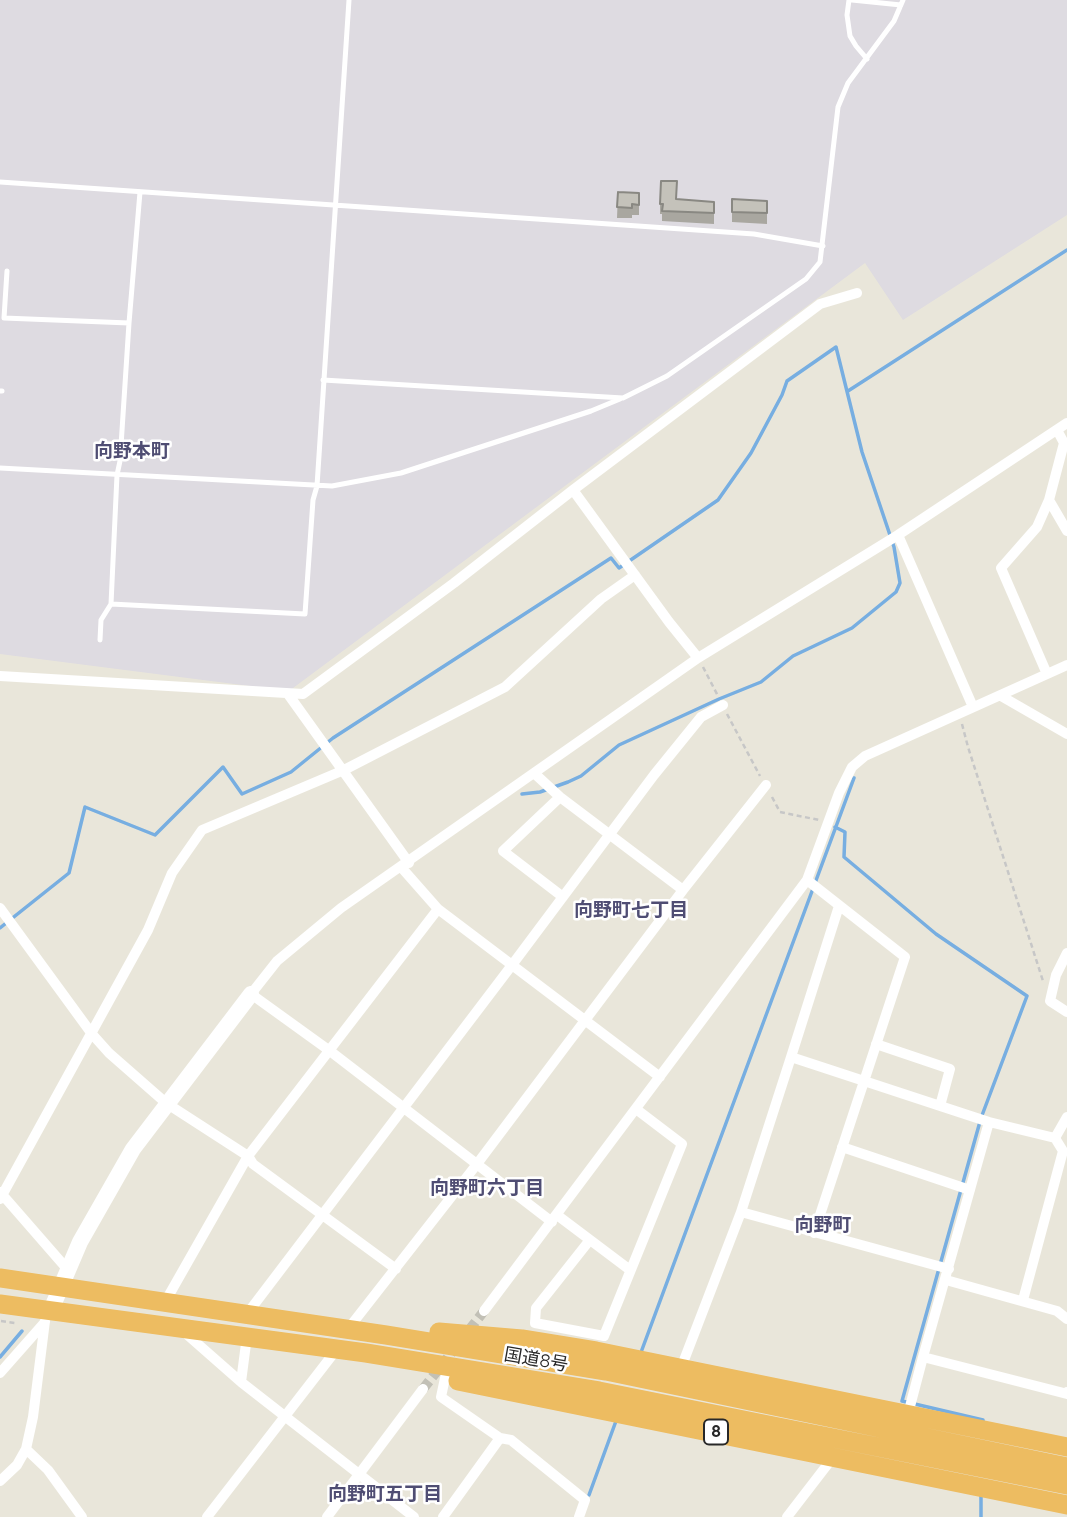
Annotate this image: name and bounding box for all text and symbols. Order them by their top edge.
district label: 向野本町 [94,440,170,462]
district label: 向野町七丁目 [574,899,688,921]
district label: 向野町六丁目 [430,1177,544,1199]
district label: 向野町 [795,1214,851,1236]
street label: 国道8号 [502,1344,570,1376]
road number: 8 [704,1420,728,1444]
district label: 向野町五丁目 [328,1483,442,1505]

